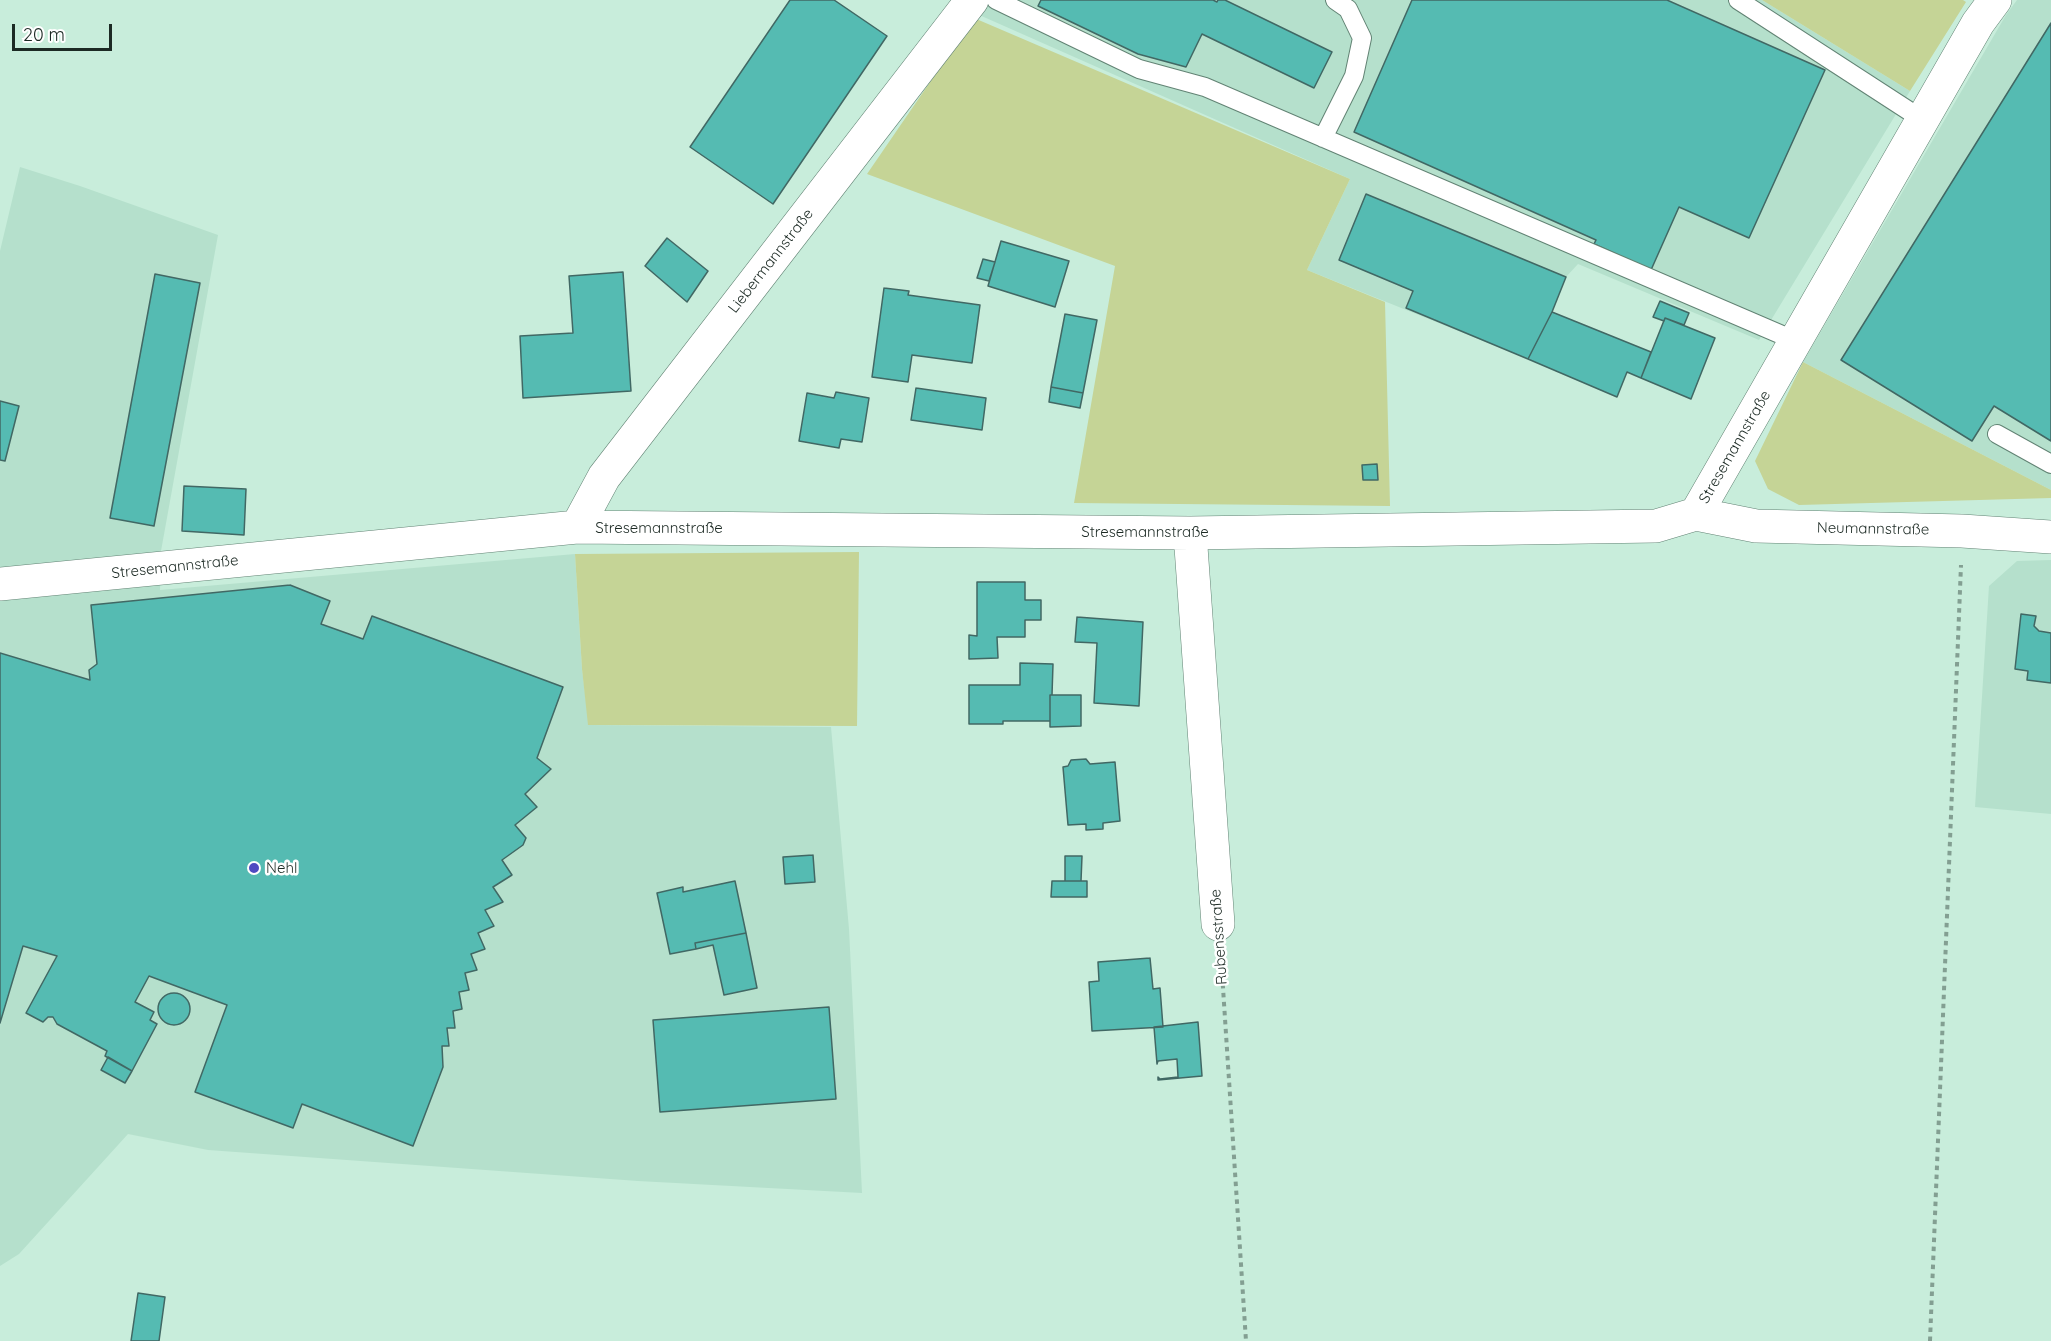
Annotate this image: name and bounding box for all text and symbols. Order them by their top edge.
scale bar [15,12,116,50]
text: 20 m [23,23,65,46]
street label: Liebermannstraße [725,205,817,317]
street label: Stresemannstraße [1695,387,1775,507]
street label: Stresemannstraße [595,519,723,537]
street label: Neumannstraße [1817,519,1929,539]
street label: Stresemannstraße [1081,523,1209,541]
street label: Stresemannstraße [111,551,239,583]
place label: Nehl [266,859,297,877]
marker: Nehl [247,861,261,875]
street label: Rubensstraße [1207,888,1231,986]

